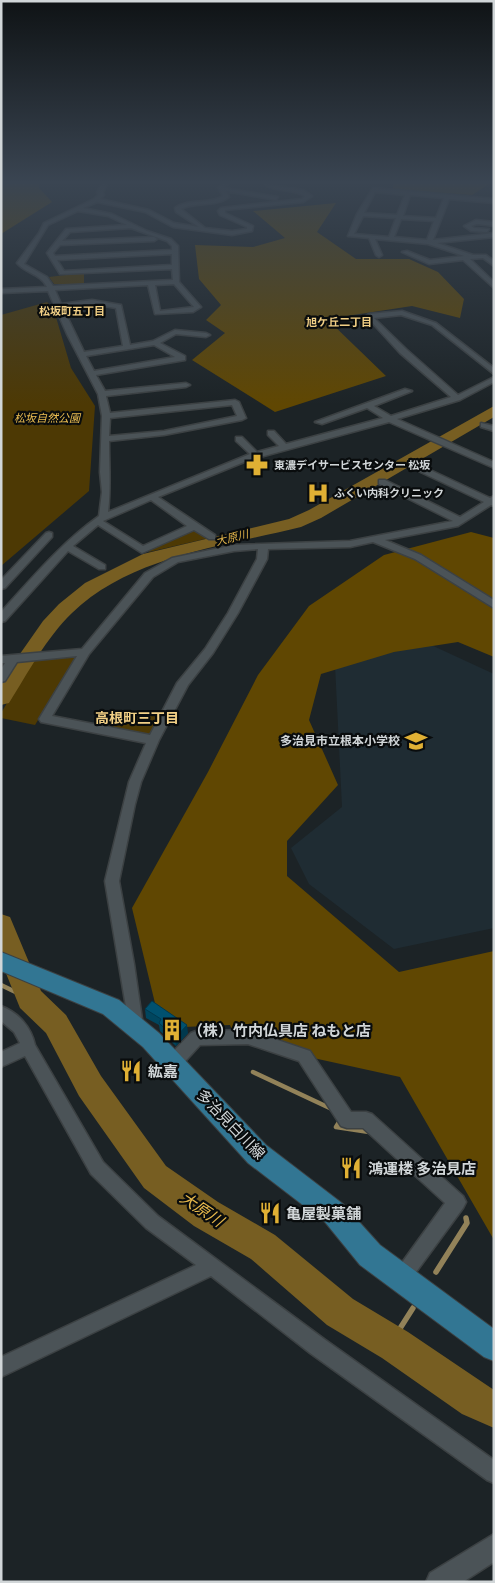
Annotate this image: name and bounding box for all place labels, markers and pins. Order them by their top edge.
pharmacy icon: 東濃デイサービスセンター 松坂 [244,452,270,478]
place label: 東濃デイサービスセンター 松坂 [274,458,430,473]
hospital icon: ふくい内科クリニック [305,480,331,506]
place label: ふくい内科クリニック [334,486,444,501]
school or university icon: 多治見市立根本小学校 [403,728,429,754]
place label: 多治見市立根本小学校 [280,733,400,749]
building icon: （株）竹内仏具店 ねもと店 [159,1017,185,1043]
place label: （株）竹内仏具店 ねもと店 [188,1020,371,1041]
restaurant icon: 紘嘉 [118,1058,144,1084]
place label: 紘嘉 [148,1061,178,1082]
restaurant icon: 鴻運楼 多治見店 [338,1155,364,1181]
place label: 鴻運楼 多治見店 [368,1158,476,1179]
restaurant icon: 亀屋製菓舗 [257,1200,283,1226]
place label: 亀屋製菓舗 [286,1203,361,1224]

